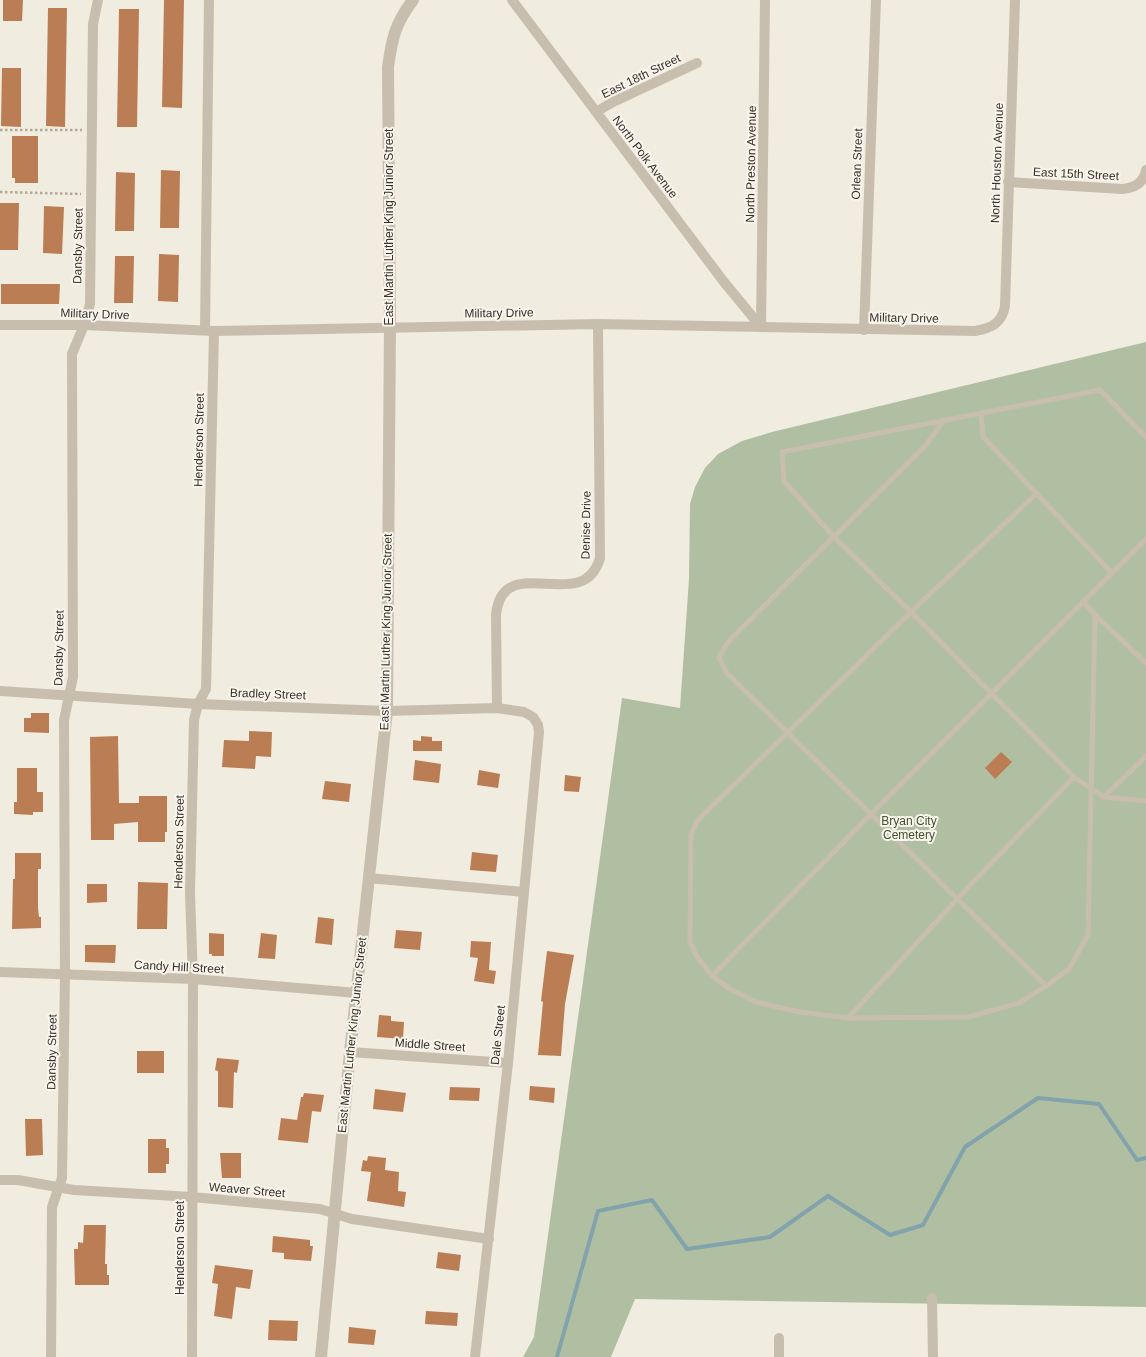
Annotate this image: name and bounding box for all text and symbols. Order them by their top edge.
street label: East 18th Street [599,51,683,101]
street label: North Houston Avenue [988,102,1006,223]
street label: North Preston Avenue [743,105,759,223]
street label: North Polk Avenue [610,113,681,201]
street label: Orlean Street [849,127,865,200]
street label: East Martin Luther King Junior Street [382,128,396,325]
street label: East 15th Street [1033,165,1120,183]
street label: Dansby Street [70,207,86,284]
street label: Military Drive [464,305,534,321]
street label: Military Drive [60,306,130,322]
street label: Military Drive [869,310,939,326]
street label: Henderson Street [191,392,207,487]
street label: Denise Drive [578,490,594,559]
street label: East Martin Luther King Junior Street [377,533,395,730]
street label: Dansby Street [51,609,67,686]
street label: Bradley Street [230,686,307,702]
street label: Henderson Street [171,794,187,889]
park label: Bryan City Cemetery [881,814,937,842]
street label: East Martin Luther King Junior Street [335,936,369,1134]
street label: Candy Hill Street [134,958,225,976]
street label: Dale Street [488,1004,508,1066]
street label: Dansby Street [44,1013,60,1090]
street label: Middle Street [394,1036,466,1054]
street label: Weaver Street [208,1180,286,1200]
street label: Henderson Street [173,1200,187,1295]

